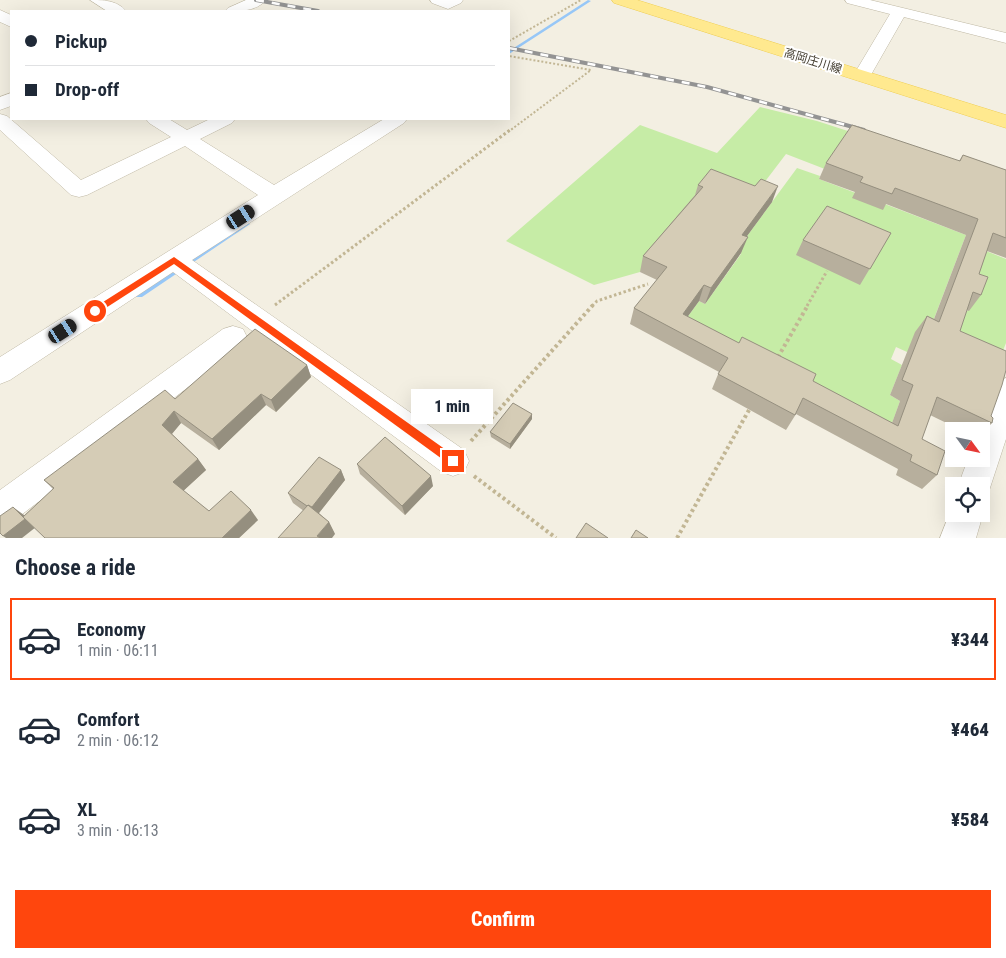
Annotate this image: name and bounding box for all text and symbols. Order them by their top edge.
text: Pickup [55,30,107,53]
street label: 高岡庄川線 [782,46,844,76]
text: Drop-off [55,78,119,101]
car [224,203,257,231]
route start [84,300,106,322]
car [46,317,79,345]
callout: 1 min [412,388,494,424]
text: 1 min [434,397,470,416]
north arrow [945,422,990,468]
map controls [945,422,990,522]
route end [442,450,464,472]
button: locate [945,477,990,522]
text: Choose a ride [15,555,136,580]
icon: car [17,617,62,662]
text: Economy [77,618,146,641]
text: ¥344 [951,628,989,651]
text: 1 min · 06:11 [77,641,159,660]
icon: car [17,707,62,752]
text: Comfort [77,708,140,731]
text: ¥464 [951,718,989,741]
text: 2 min · 06:12 [77,731,159,750]
icon: car [17,797,62,842]
text: XL [77,798,97,821]
text: ¥584 [951,808,989,831]
text: 3 min · 06:13 [77,821,159,840]
button: Confirm [15,890,991,948]

